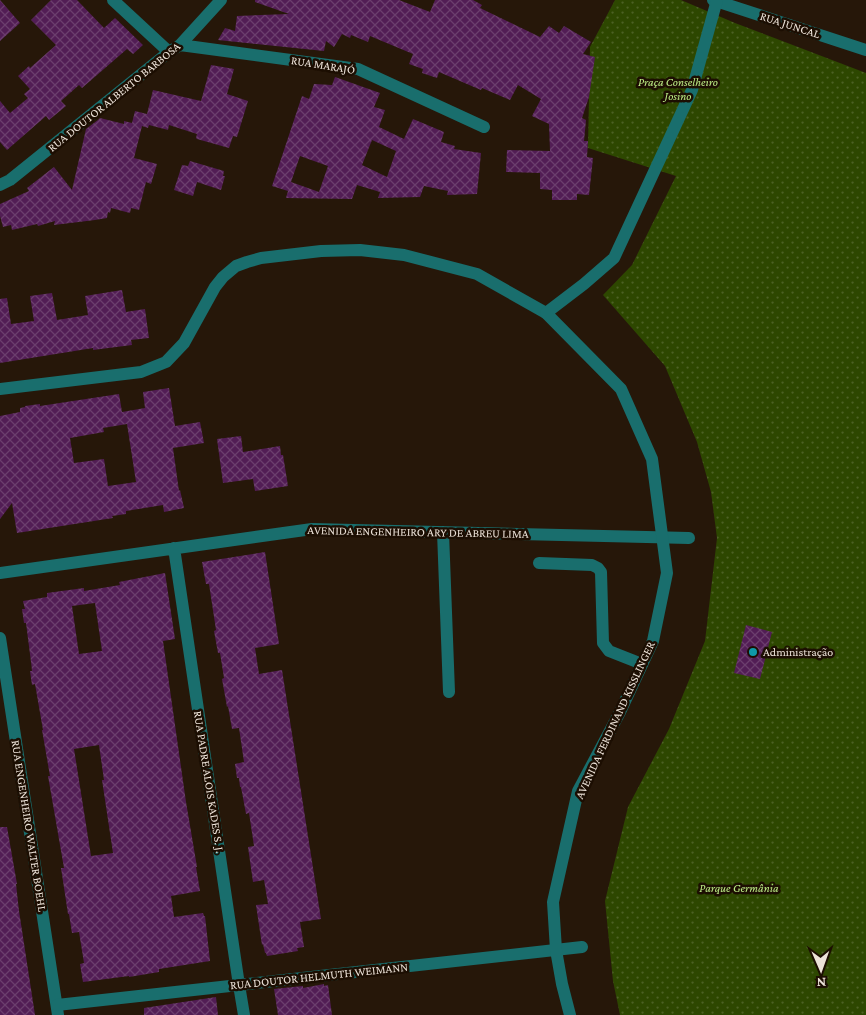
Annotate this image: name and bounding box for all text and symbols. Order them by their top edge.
street label: RUA JUNCAL [758,9,822,41]
street label: RUA DOUTOR ALBERTO BARBOSA [45,39,183,155]
street label: RUA MARAJÓ [290,53,356,77]
park label: Praça Conselheiro Josino [638,75,718,103]
street label: AVENIDA ENGENHEIRO ARY DE ABREU LIMA [307,523,529,541]
street label: AVENIDA FERDINAND KISSLINGER [572,639,658,801]
place label: Administração [763,645,833,659]
marker: Administração [747,646,759,658]
street label: RUA PADRE ALOIS KADES S. J. [191,710,227,854]
street label: RUA ENGENHEIRO WALTER BOEHL [8,739,50,913]
park label: Parque Germânia [699,881,779,895]
north arrow [796,945,846,995]
street label: RUA DOUTOR HELMUTH WEIMANN [229,960,409,992]
text: N [816,975,827,991]

